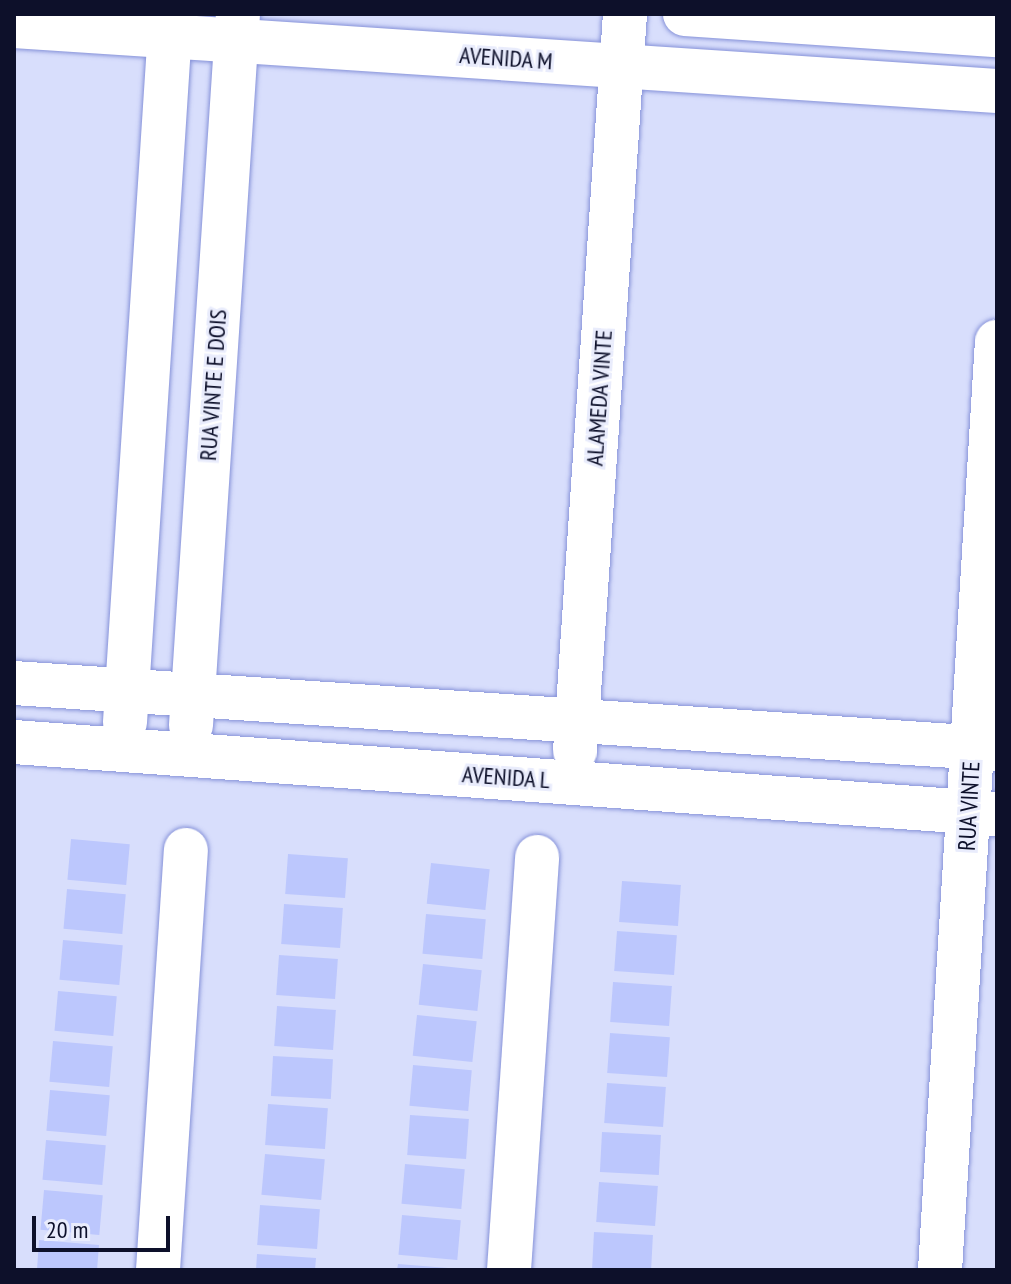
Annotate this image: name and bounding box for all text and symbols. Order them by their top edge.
street label: AVENIDA M [458,40,554,76]
street label: RUA VINTE E DOIS [193,308,233,462]
street label: ALAMEDA VINTE [580,328,618,468]
street label: AVENIDA L [461,760,551,794]
street label: RUA VINTE [952,760,986,852]
scale bar [36,1200,174,1250]
text: 20 m [46,1214,88,1245]

